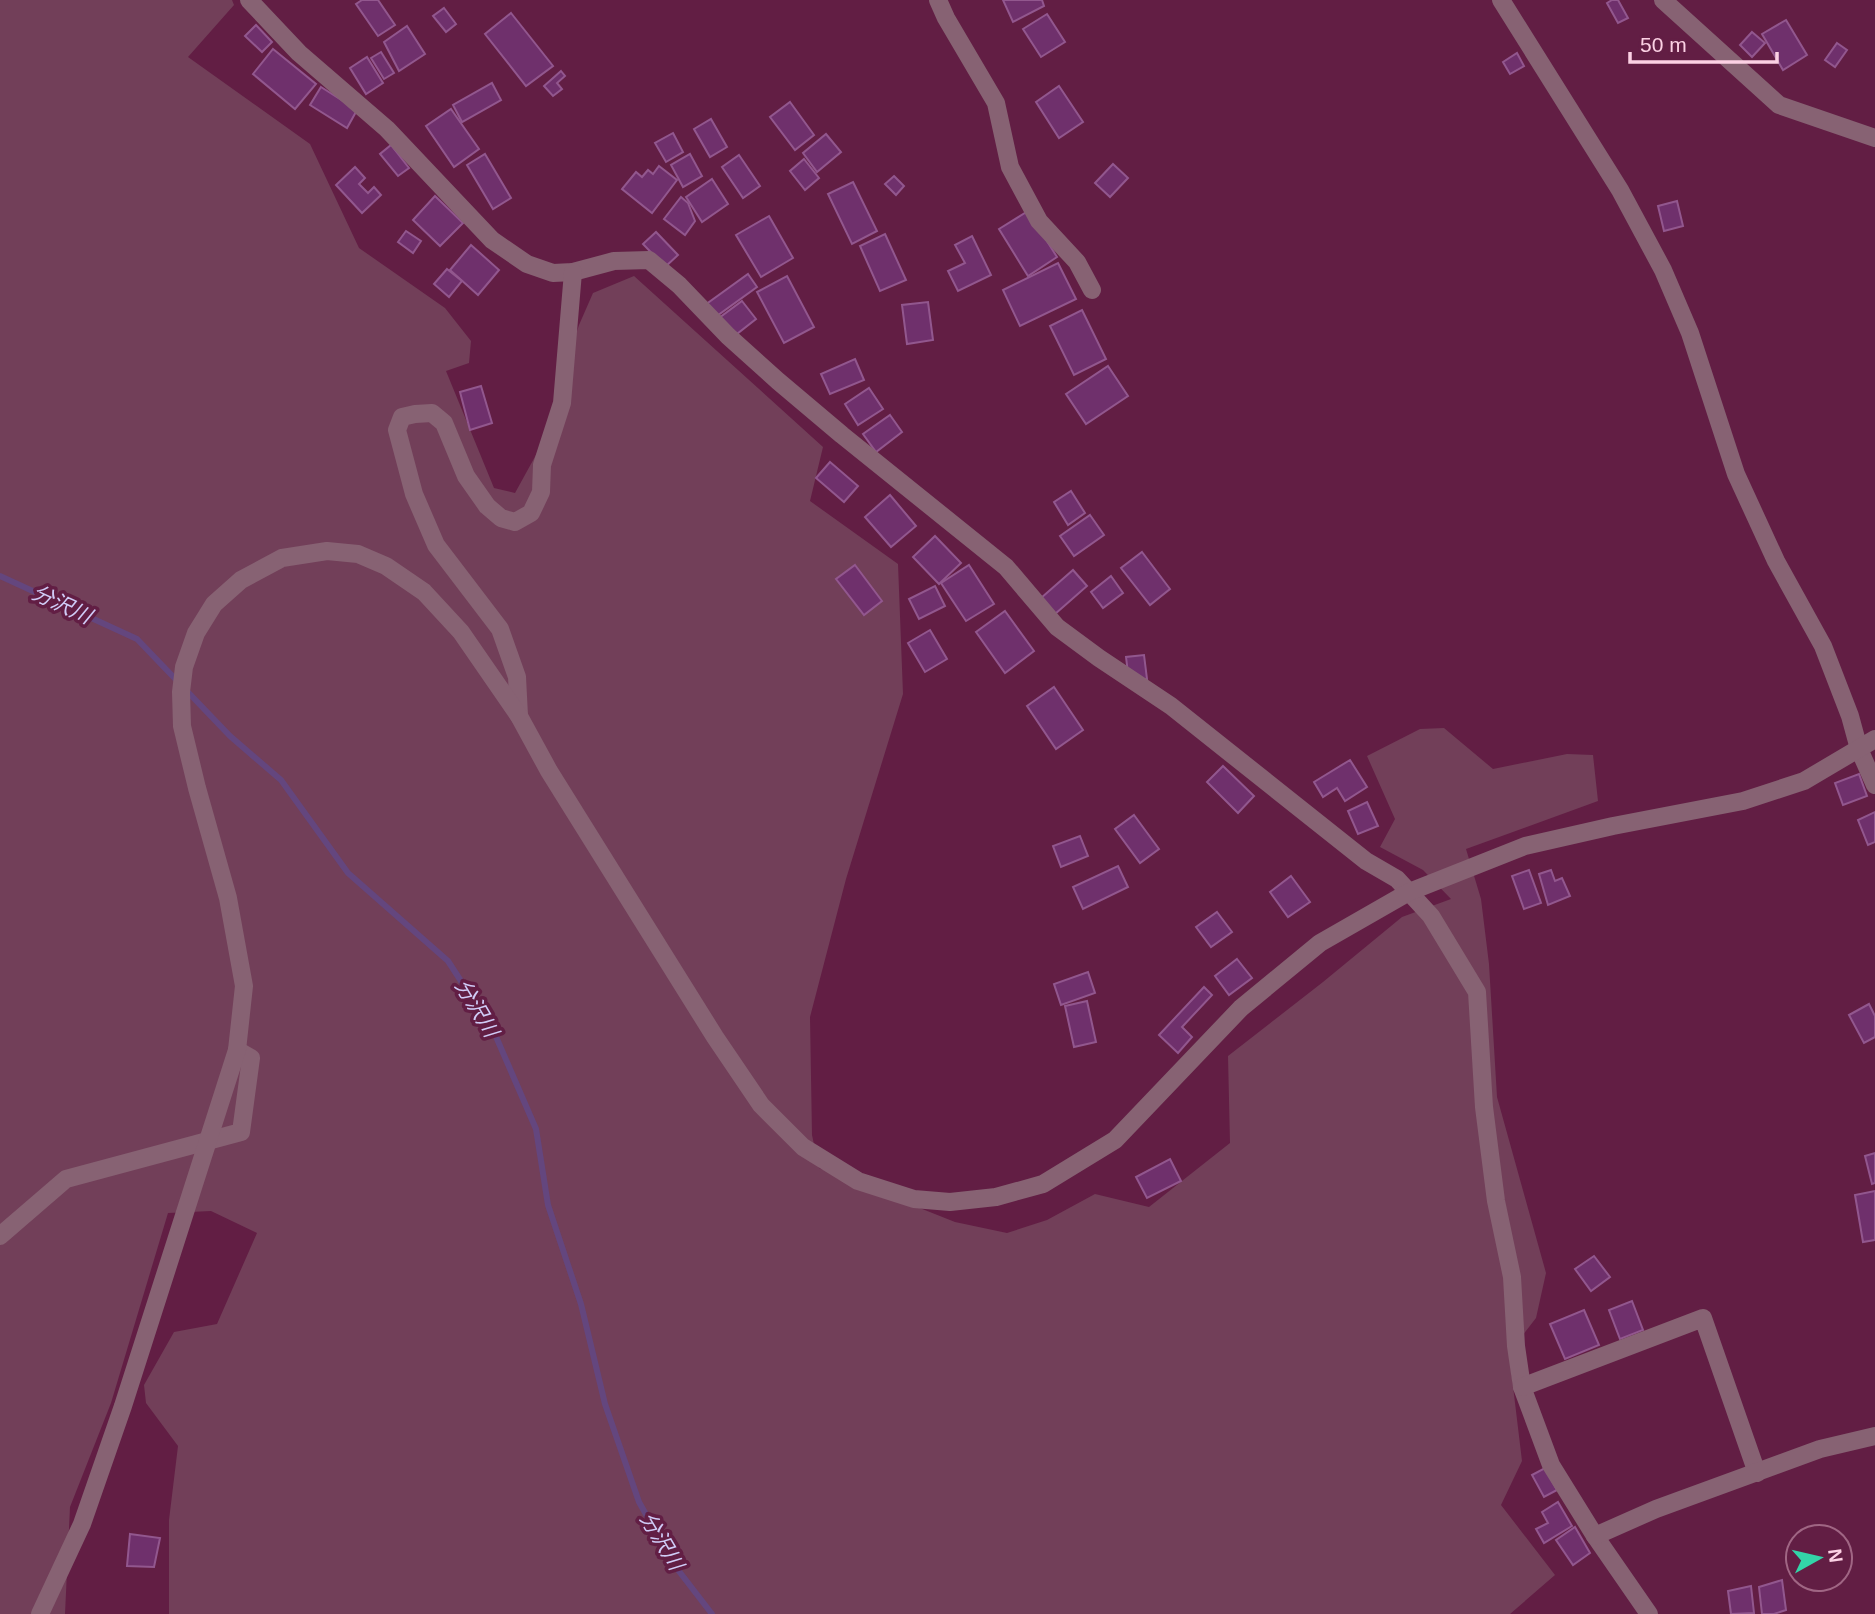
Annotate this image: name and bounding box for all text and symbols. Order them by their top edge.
scale bar [1630,21,1777,65]
text: 50 m [1640,33,1687,56]
water label: 分沢川 [29,580,97,629]
water label: 分沢川 [451,975,504,1043]
water label: 分沢川 [636,1508,689,1576]
north arrow [1784,1523,1854,1593]
text: N [1824,1547,1847,1564]

